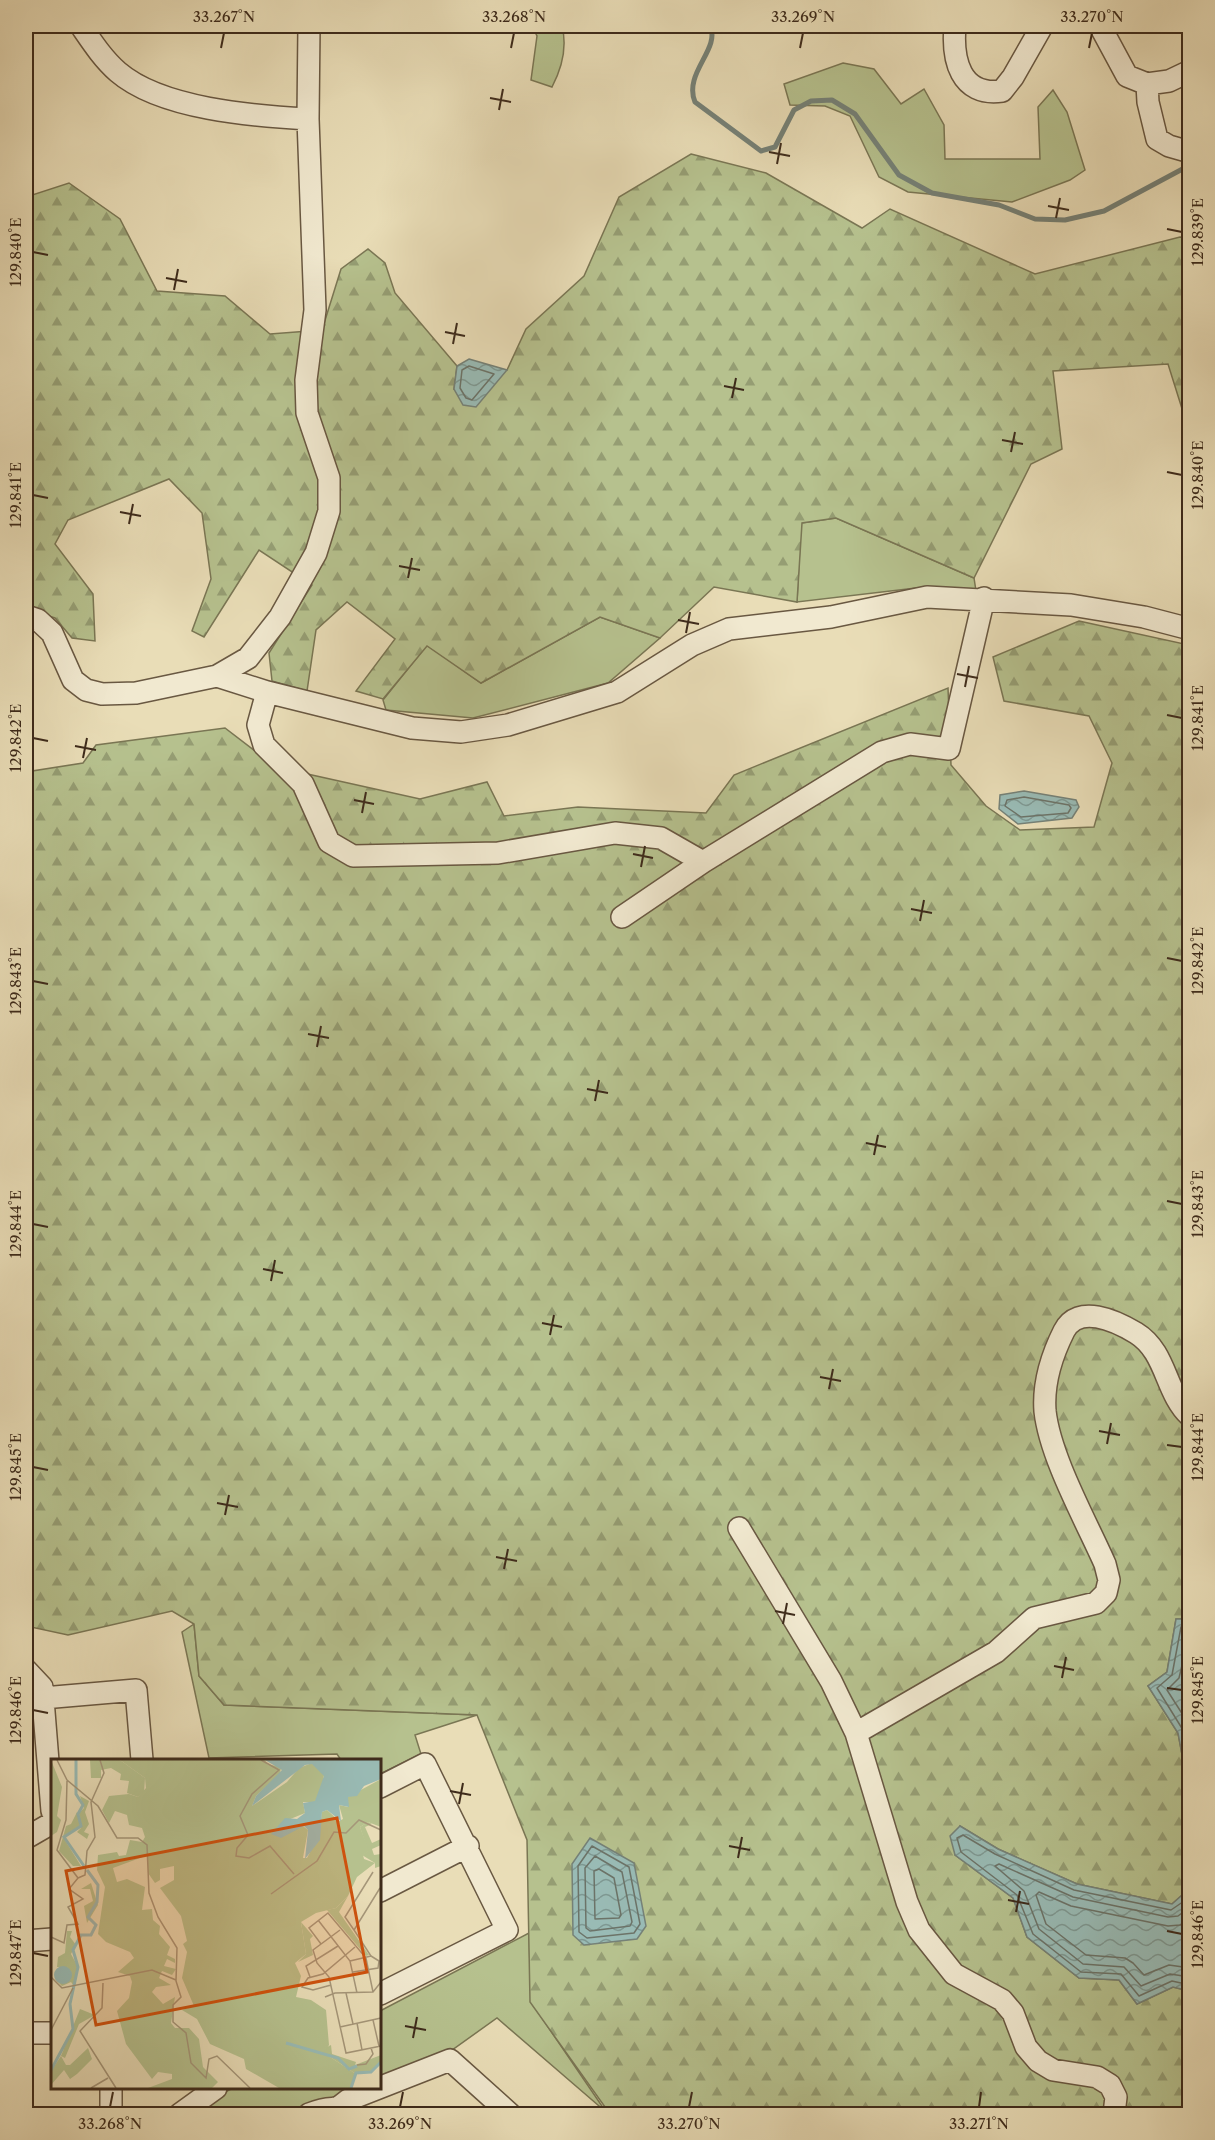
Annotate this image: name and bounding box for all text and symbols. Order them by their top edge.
text: 33.267°N [193,7,255,26]
text: 33.268°N [482,7,546,26]
text: 33.269°N [771,7,835,26]
text: 33.270°N [1060,7,1124,26]
text: 129.839°E [1188,198,1207,266]
text: 129.840°E [6,217,25,287]
text: 129.840°E [1188,440,1207,510]
text: 129.841°E [6,462,25,528]
text: 129.841°E [1188,685,1207,751]
text: 129.842°E [6,704,25,772]
text: 129.842°E [1188,927,1207,995]
text: 129.843°E [6,947,25,1015]
text: 129.843°E [1188,1170,1207,1238]
text: 129.844°E [6,1190,25,1258]
text: 129.844°E [1188,1413,1207,1481]
text: 129.845°E [6,1433,25,1501]
text: 129.845°E [1188,1656,1207,1724]
text: 129.846°E [6,1676,25,1744]
inset map [51,1759,381,2089]
text: 129.846°E [1188,1900,1207,1968]
text: 129.847°E [6,1919,25,1987]
text: 33.268°N [78,2114,142,2133]
text: 33.269°N [368,2114,432,2133]
text: 33.270°N [657,2114,721,2133]
text: 33.271°N [949,2114,1009,2133]

